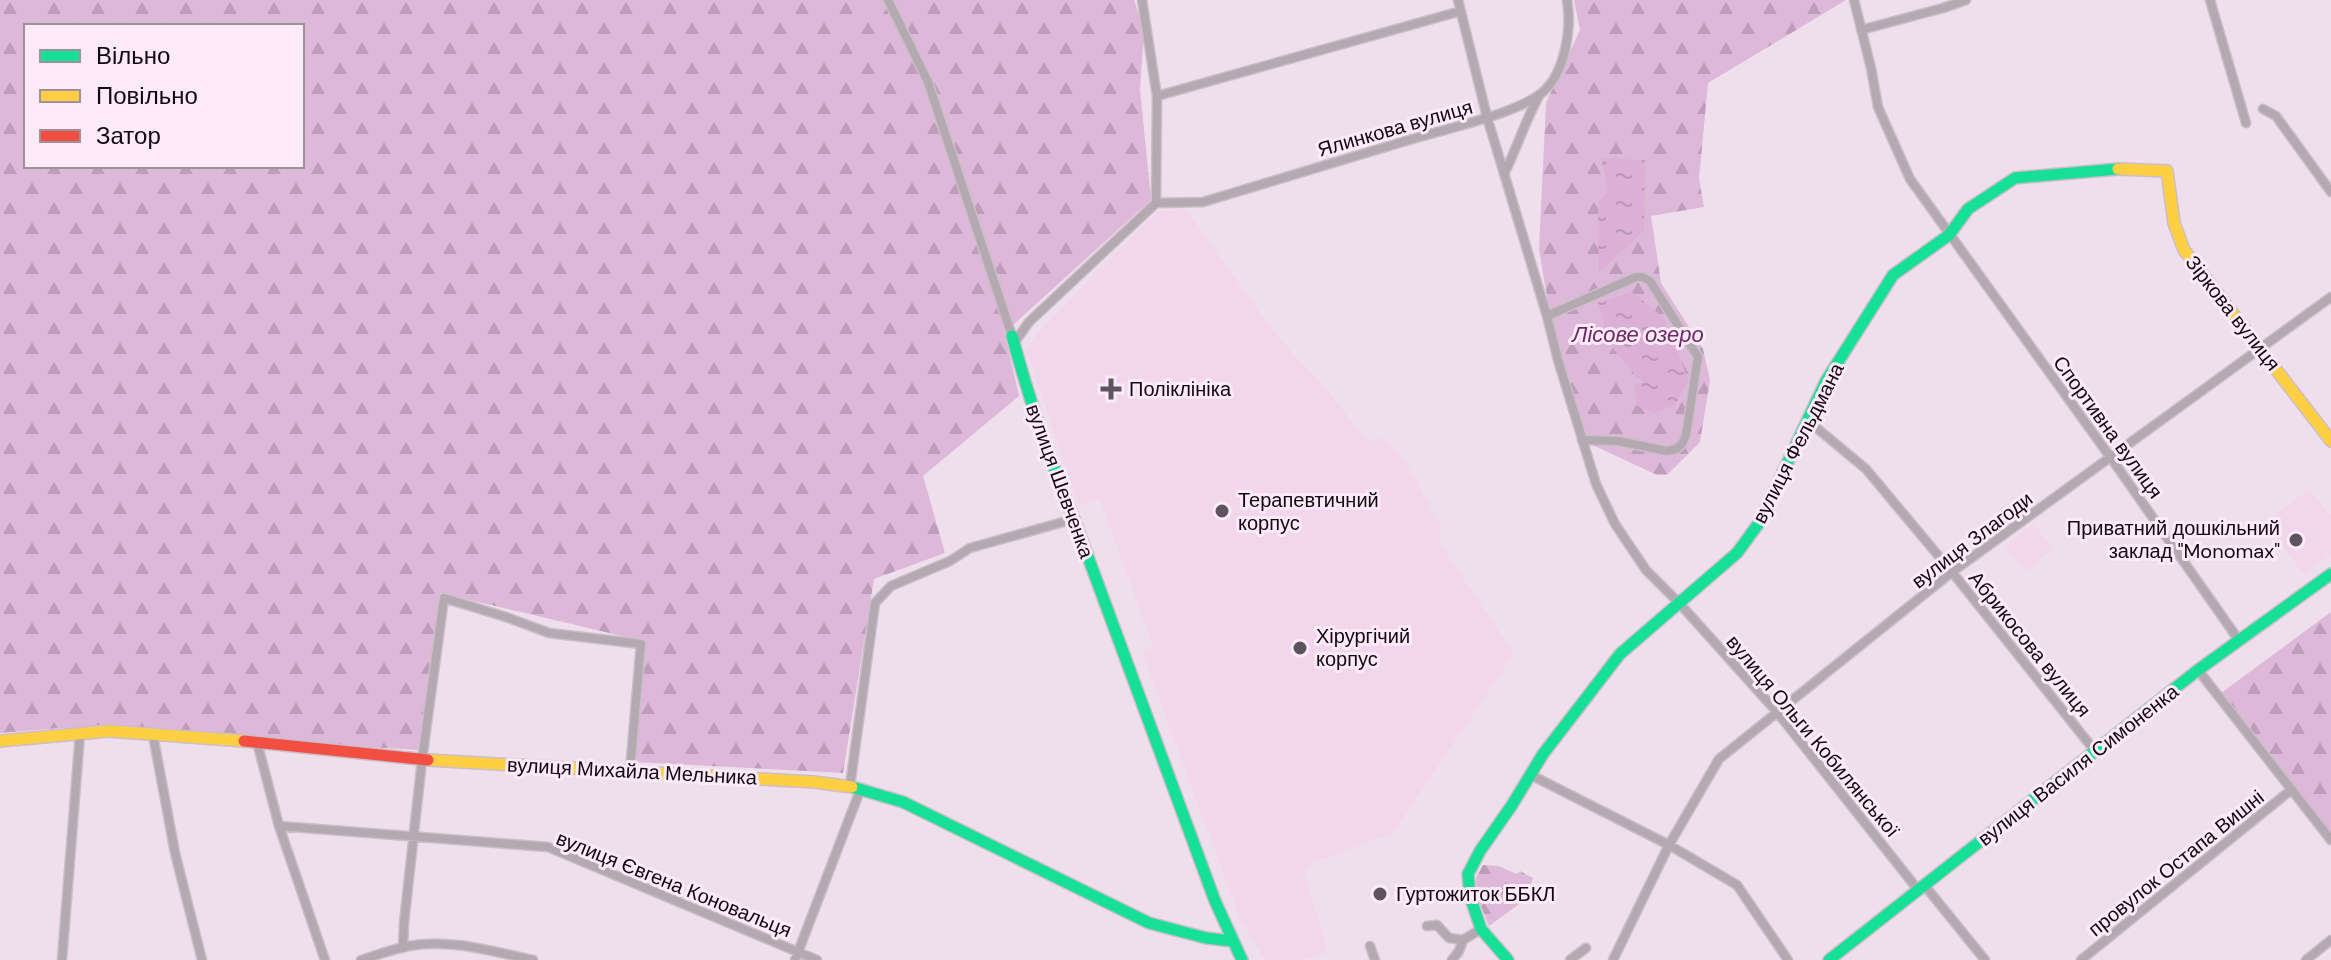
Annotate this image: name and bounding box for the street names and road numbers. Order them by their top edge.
street label: Ялинкова вулиця [1314,93,1476,163]
street label: Зіркова вулиця [2180,250,2286,376]
street label: Спортивна вулиця [2047,350,2169,504]
street label: вулиця Фельдмана [1746,358,1850,528]
street label: вулиця Шевченка [1020,400,1100,563]
street label: вулиця Злагоди [1906,486,2038,594]
street label: Абрикосова вулиця [1963,566,2097,722]
street label: вулиця Ольги Кобилянської [1721,629,1906,843]
street label: вулиця Василя Симоненка [1972,678,2184,851]
street label: вулиця Михайла Мельника [506,751,758,791]
street label: провулок Остапа Вишні [2083,784,2269,942]
street label: вулиця Євгена Коновальця [553,825,795,943]

